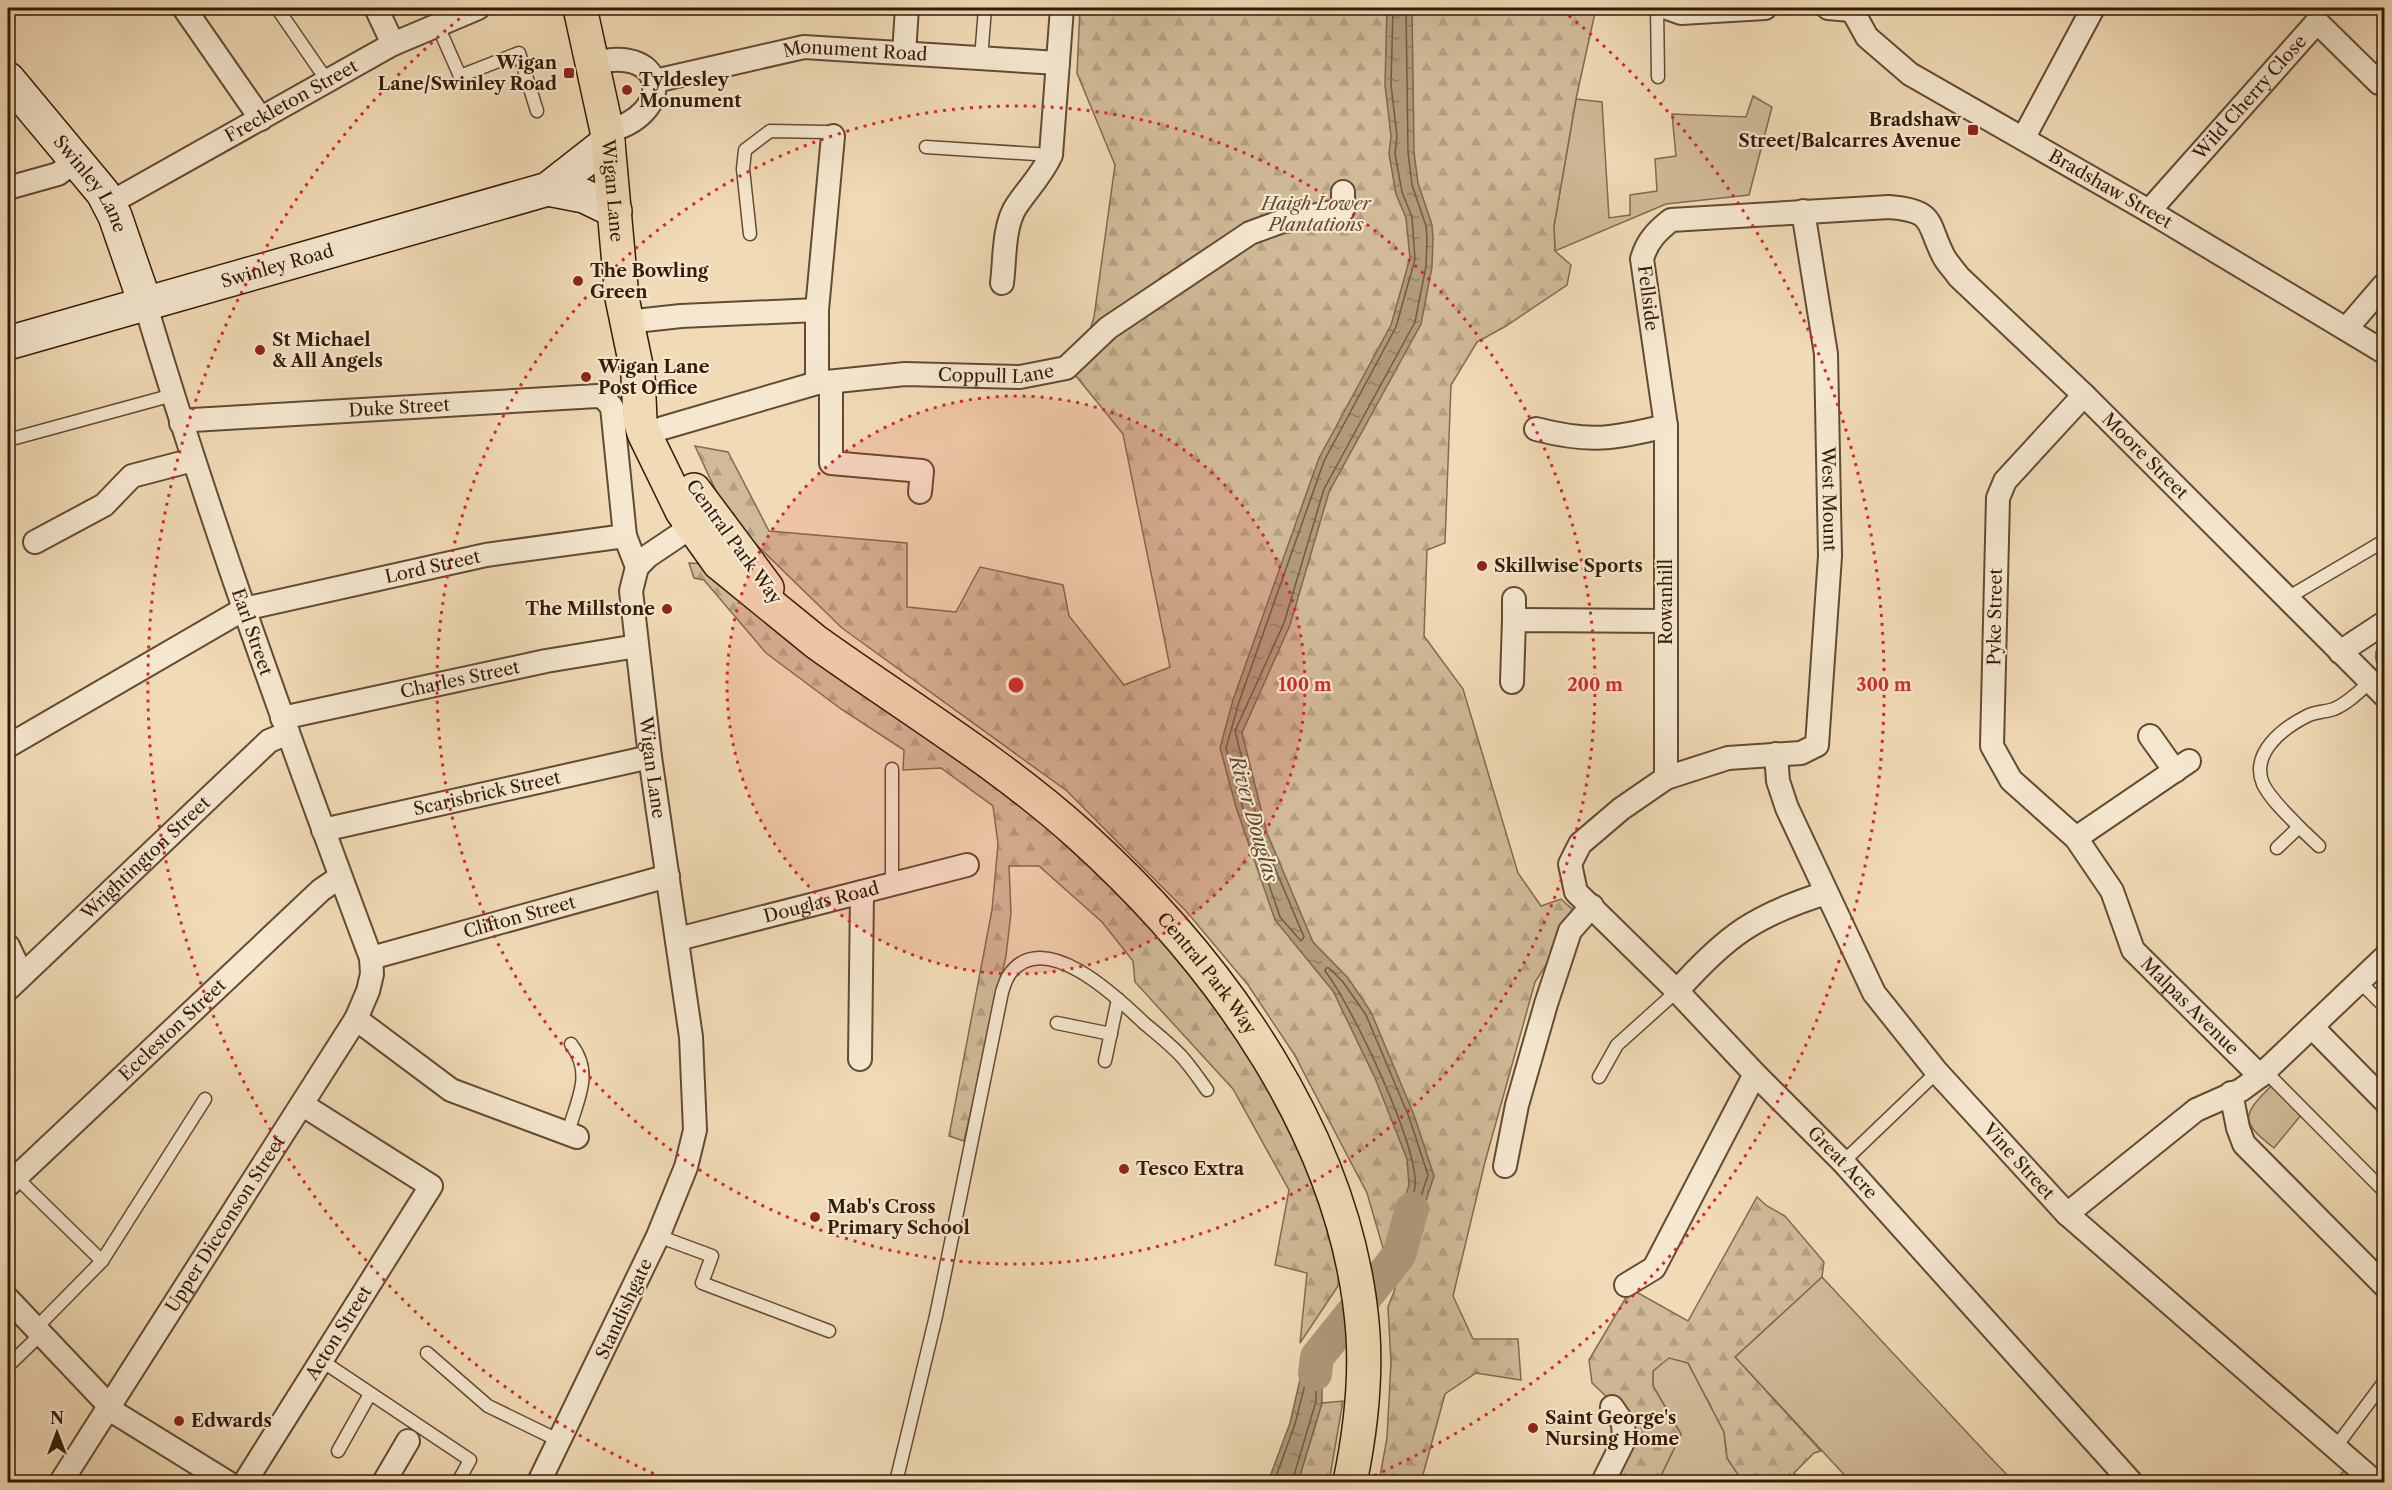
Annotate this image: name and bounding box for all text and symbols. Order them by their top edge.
street label: Wild Cherry Close [2188,31,2311,165]
street label: Monument Road [781,36,928,66]
place label: Wigan Lane/Swinley Road [378,52,558,95]
street label: Freckleton Street [221,55,362,147]
marker: Wigan Lane/Swinley Road [562,66,576,80]
place label: Tyldesley Monument [639,69,742,112]
marker: Tyldesley Monument [620,83,634,97]
place label: Bradshaw Street/Balcarres Avenue [1738,109,1962,152]
marker: Bradshaw Street/Balcarres Avenue [1966,123,1980,137]
street label: Swinley Lane [49,131,131,235]
street label: Wigan Lane [597,138,628,243]
street label: Bradshaw Street [2045,145,2177,234]
park label: Haigh Lower Plantations [1259,193,1372,236]
street label: Swinley Road [218,240,336,293]
place label: The Bowling Green [590,260,709,303]
street label: Fellside [1633,264,1663,332]
marker: The Bowling Green [571,274,585,288]
place label: St Michael & All Angels [272,329,383,372]
marker: St Michael & All Angels [253,343,267,357]
place label: Wigan Lane Post Office [597,356,710,399]
street label: Coppull Lane [938,360,1056,388]
marker: Wigan Lane Post Office [579,370,593,384]
street label: Duke Street [348,394,451,422]
street label: Moore Street [2097,408,2193,504]
street label: West Mount [1817,446,1841,552]
street label: Central Park Way [681,475,787,609]
street label: Lord Street [383,545,483,588]
place label: Skillwise Sports [1494,555,1643,577]
marker: Skillwise Sports [1475,559,1489,573]
street label: Rowanhill [1655,559,1677,645]
street label: Pyke Street [1983,567,2007,666]
street label: Earl Street [227,586,277,679]
place label: The Millstone [525,598,655,620]
marker: The Millstone [660,602,674,616]
street label: Charles Street [398,656,522,703]
text: 100 m [1278,674,1332,696]
text: 200 m [1567,674,1623,696]
text: 300 m [1856,674,1912,696]
centre of rings [1006,675,1026,695]
street label: Wigan Lane [634,714,670,820]
water label: River Douglas [1224,751,1284,885]
street label: Scarisbrick Street [411,766,563,820]
street label: Wrightington Street [76,791,215,925]
street label: Douglas Road [761,877,881,928]
street label: Clifton Street [461,891,579,943]
street label: Central Park Way [1152,908,1262,1039]
street label: Malpas Avenue [2136,953,2244,1060]
street label: Eccleston Street [114,974,231,1086]
street label: Vine Street [1978,1118,2060,1204]
street label: Great Acre [1803,1122,1882,1204]
street label: Upper Dicconson Street [161,1131,290,1316]
place label: Tesco Extra [1136,1158,1245,1180]
marker: Tesco Extra [1117,1162,1131,1176]
place label: Mab's Cross Primary School [827,1196,970,1239]
marker: Mab's Cross Primary School [808,1210,822,1224]
street label: Standishgate [591,1255,657,1363]
street label: Acton Street [300,1281,377,1385]
north arrow [27,1403,87,1463]
place label: Saint George's Nursing Home [1545,1407,1679,1450]
text: N [50,1408,64,1428]
place label: Edwards [191,1410,272,1432]
marker: Edwards [172,1414,186,1428]
marker: Saint George's Nursing Home [1526,1421,1540,1435]

